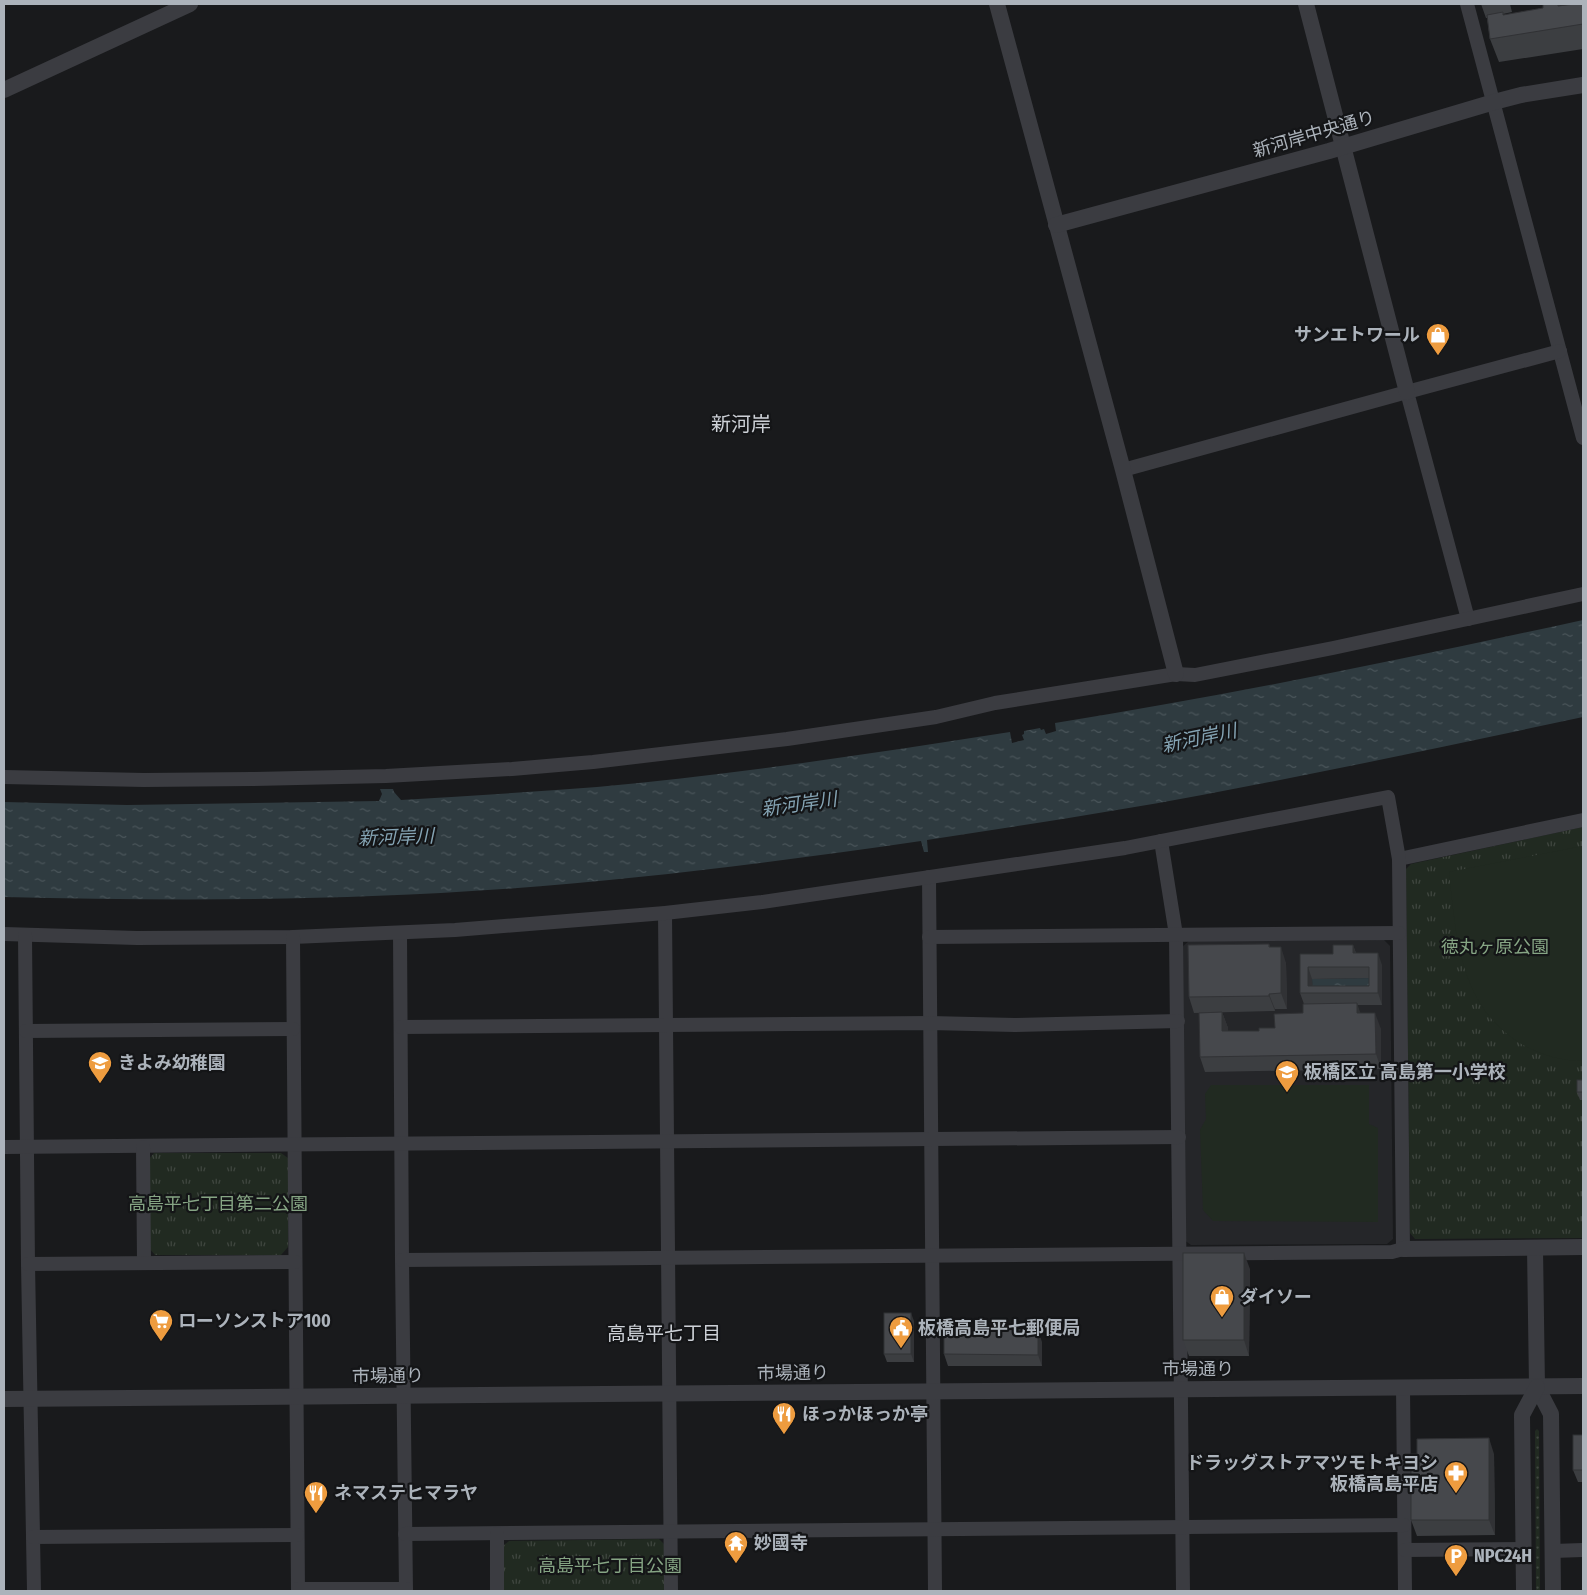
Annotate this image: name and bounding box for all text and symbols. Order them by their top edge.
street label: 新河岸中央通り [1250,106,1378,162]
shop icon: サンエトワール [1425,322,1451,356]
place label: サンエトワール [1294,324,1420,346]
district label: 新河岸 [711,412,771,436]
water label: 新河岸川 [1159,718,1241,757]
water label: 新河岸川 [760,787,840,821]
water label: 新河岸川 [358,824,436,850]
park label: 徳丸ヶ原公園 [1441,936,1549,958]
school or university icon: きよみ幼稚園 [87,1050,113,1084]
place label: きよみ幼稚園 [118,1052,226,1074]
school or university icon: 板橋区立 高島第一小学校 [1274,1059,1300,1093]
place label: 板橋区立 高島第一小学校 [1304,1061,1506,1083]
park label: 高島平七丁目第二公園 [128,1193,308,1215]
shop icon: ダイソー [1209,1284,1235,1318]
place label: ダイソー [1240,1286,1312,1308]
supermarket icon: ローソンストア100 [148,1308,174,1342]
place label: ローソンストア100 [178,1310,331,1332]
public building icon: 板橋高島平七郵便局 [888,1315,914,1349]
place label: 板橋高島平七郵便局 [918,1317,1080,1339]
district label: 高島平七丁目 [607,1322,721,1345]
street label: 市場通り [1162,1358,1234,1380]
street label: 市場通り [757,1361,829,1385]
street label: 市場通り [352,1364,424,1388]
restaurant icon: ほっかほっか亭 [771,1401,797,1435]
place label: ほっかほっか亭 [802,1403,928,1425]
place label: ドラッグストアマツモトキヨシ 板橋高島平店 [1186,1452,1438,1495]
pharmacy icon: ドラッグストアマツモトキヨシ 板橋高島平店 [1443,1460,1469,1494]
restaurant icon: ネマステヒマラヤ [303,1480,329,1514]
place label: ネマステヒマラヤ [334,1482,478,1504]
temple icon: 妙國寺 [723,1530,749,1564]
place label: 妙國寺 [754,1532,808,1554]
parking icon: NPC24H [1443,1543,1469,1577]
place label: NPC24H [1474,1545,1532,1567]
park label: 高島平七丁目公園 [538,1555,682,1577]

